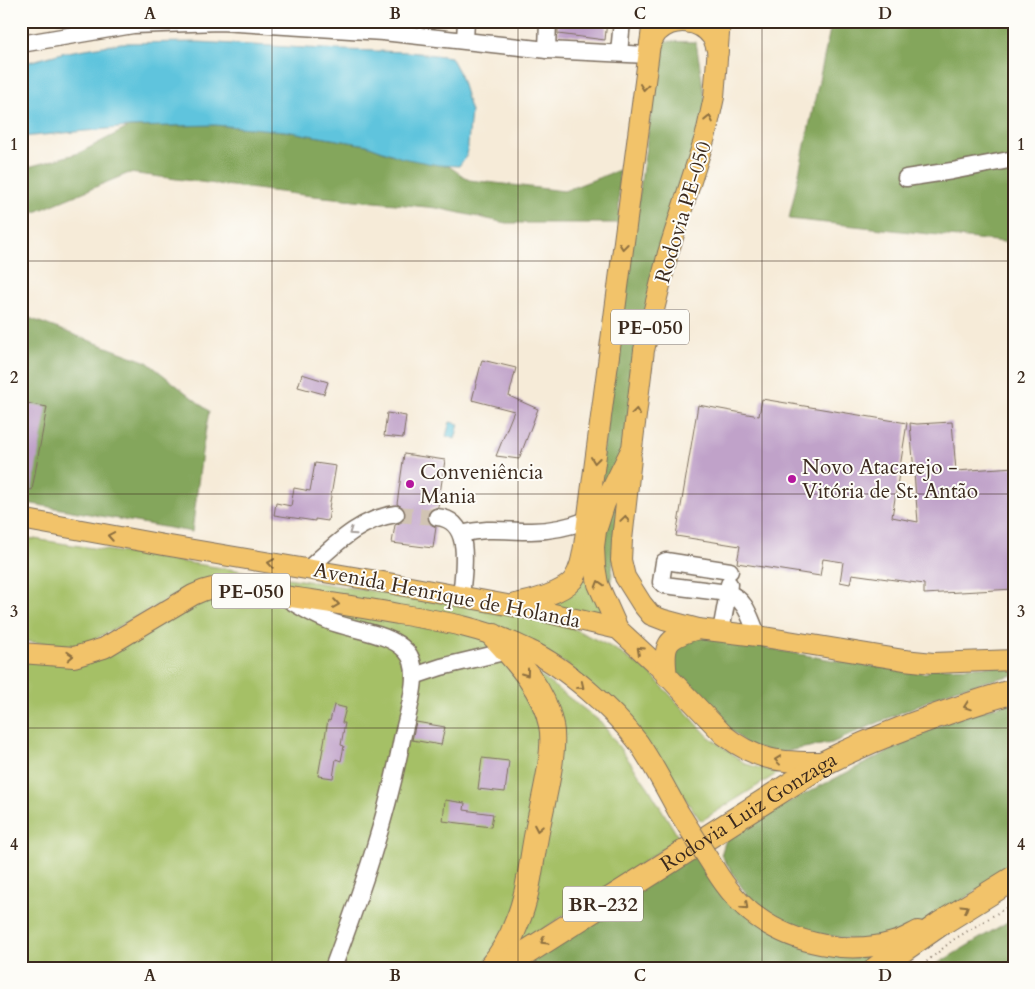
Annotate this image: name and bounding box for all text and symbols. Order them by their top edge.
text: A [144,3,156,25]
text: B [389,3,401,25]
text: C [634,3,646,25]
text: D [878,3,892,25]
one-way arrow [639,83,650,91]
one-way arrow [704,115,714,124]
text: 1 [10,134,18,156]
text: 1 [1017,134,1025,156]
street label: Rodovia PE-050 [648,138,719,287]
one-way arrow [618,243,629,251]
road number: PE-050 [611,310,689,344]
text: 2 [10,367,18,389]
text: 2 [1017,367,1025,389]
one-way arrow [630,408,641,416]
place label: Novo Atacarejo - Vitória de St. Antão [802,453,978,506]
one-way arrow [590,456,601,464]
place label: Conveniência Mania [420,458,543,511]
marker: Novo Atacarejo - Vitória de St. Antão [786,473,798,485]
marker: Conveniência Mania [404,478,416,490]
one-way arrow [619,514,629,523]
one-way arrow [348,526,358,535]
one-way arrow [106,531,115,541]
street label: Avenida Henrique de Holanda [311,555,583,636]
one-way arrow [267,559,275,569]
road number: PE-050 [212,574,290,608]
one-way arrow [595,580,605,588]
one-way arrow [332,598,340,608]
text: 3 [10,601,18,623]
text: 3 [1017,601,1025,623]
one-way arrow [637,647,646,656]
one-way arrow [66,650,74,661]
one-way arrow [520,667,529,677]
one-way arrow [575,680,584,689]
one-way arrow [964,700,972,710]
street label: Rodovia Luiz Gonzaga [655,745,842,879]
one-way arrow [773,755,781,766]
one-way arrow [533,824,543,833]
text: 4 [10,834,18,856]
text: 4 [1017,834,1025,856]
road number: BR-232 [563,886,643,922]
one-way arrow [739,900,748,909]
one-way arrow [959,905,968,914]
one-way arrow [540,935,550,944]
text: A [144,965,156,987]
text: B [389,965,401,987]
text: C [634,965,646,987]
text: D [878,965,892,987]

